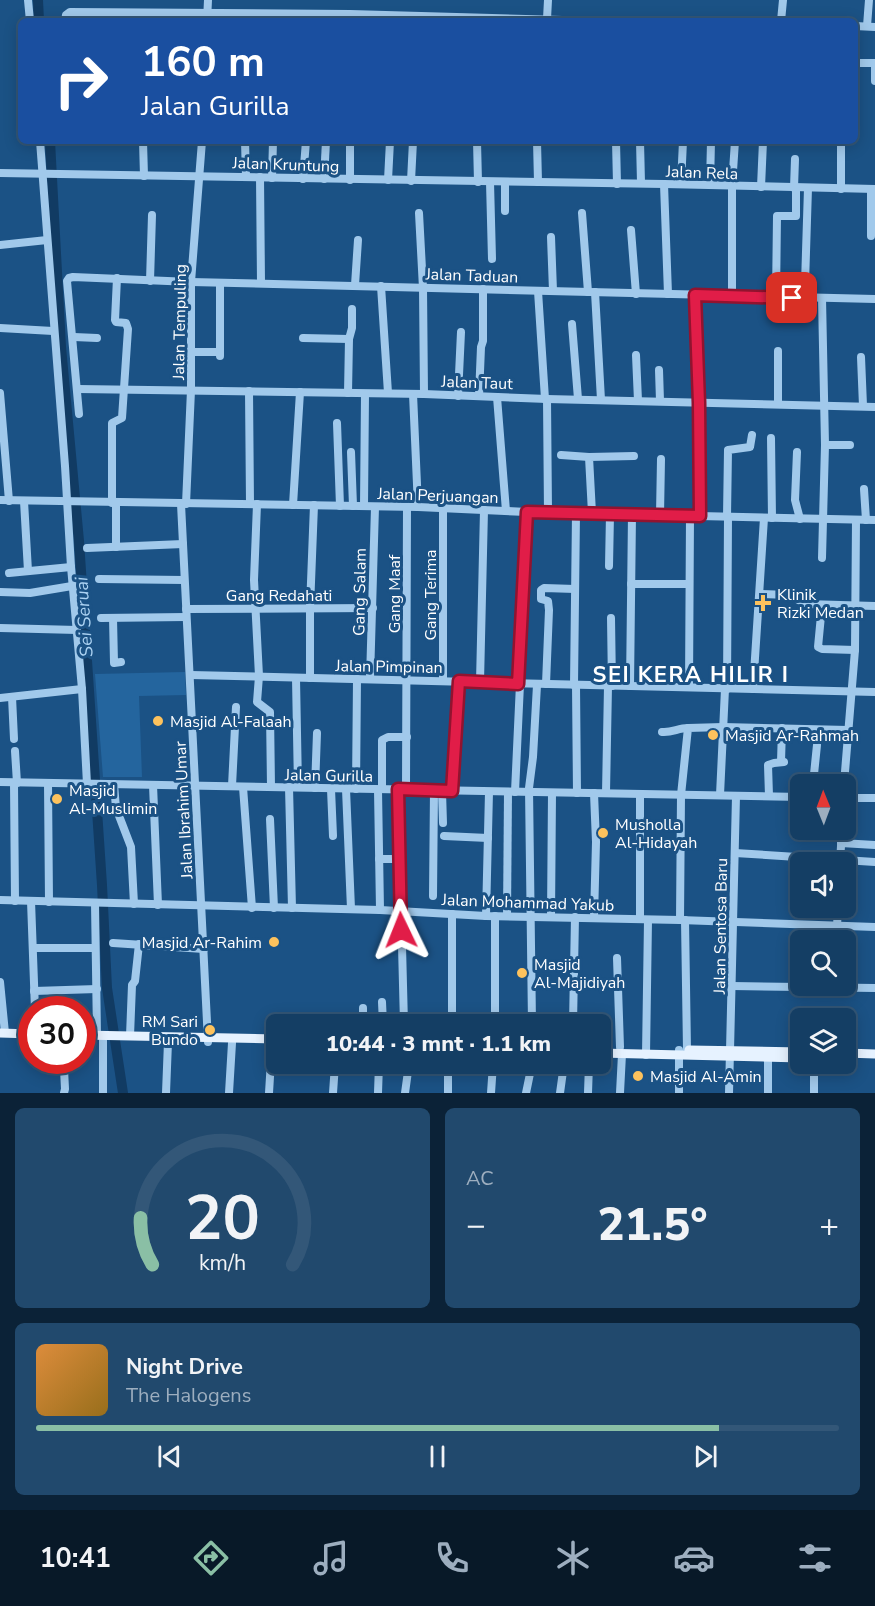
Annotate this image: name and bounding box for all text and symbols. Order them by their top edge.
text: 160 m [141,34,265,91]
icon: right [42,42,120,120]
text: Jalan Gurilla [141,88,290,125]
street label: Jalan Kruntung [231,152,340,178]
street label: Jalan Rela [664,161,738,185]
street label: Jalan Taduan [424,263,519,289]
street label: Jalan Tempuling [168,264,192,381]
pin [766,272,817,323]
icon: arrive [775,281,808,314]
street label: Jalan Taut [440,371,513,395]
street label: Jalan Perjuangan [376,483,499,509]
street label: Gang Salam [348,548,372,636]
street label: Gang Terima [420,549,442,641]
street label: Gang Maaf [384,554,406,633]
water label: Sei Seruai [69,575,99,658]
place label: Klinik Rizki Medan [777,584,864,624]
street label: Gang Redahati [226,585,332,607]
marker: Klinik Rizki Medan [754,594,772,612]
street label: Jalan Pimpinan [334,655,443,679]
district label: SEI KERA HILIR I [593,660,789,690]
place label: Masjid Al-Falaah [170,711,292,733]
marker: Masjid Al-Falaah [151,714,165,728]
place label: Masjid Ar-Rahmah [725,725,859,747]
marker: Masjid Ar-Rahmah [706,728,720,742]
street label: Jalan Ibrahim Umar [169,740,199,880]
street label: Jalan Gurilla [284,764,373,788]
north arrow [790,774,856,840]
map controls [790,774,856,1074]
place label: Masjid Al-Muslimin [69,780,157,820]
marker: Masjid Al-Muslimin [50,792,64,806]
place label: Musholla Al-Hidayah [615,814,697,854]
marker: Musholla Al-Hidayah [596,826,610,840]
button: sound [790,852,856,918]
street label: Jalan Sentosa Baru [709,858,733,995]
street label: Jalan Mohammad Yakub [440,889,615,917]
position arrow [369,898,433,962]
button: search [790,930,856,996]
place label: Masjid Ar-Rahim [142,932,262,954]
marker: Masjid Ar-Rahim [267,935,281,949]
place label: Masjid Al-Majidiyah [534,954,625,994]
marker: Masjid Al-Majidiyah [515,966,529,980]
speed limit sign: 30 [18,996,96,1074]
button: layers [790,1008,856,1074]
place label: RM Sari Bundo [142,1011,198,1051]
marker: RM Sari Bundo [203,1023,217,1037]
text: 10:44 · 3 mnt · 1.1 km [326,1029,551,1059]
place label: Masjid Al-Amin [650,1066,762,1088]
marker: Masjid Al-Amin [631,1069,645,1083]
text: AC [466,1165,494,1192]
text: 20 [185,1176,260,1261]
text: 21.5° [598,1195,707,1256]
text: − [466,1203,486,1248]
text: + [819,1203,839,1248]
text: km/h [199,1248,246,1278]
text: Night Drive [126,1352,243,1382]
text: The Halogens [126,1382,251,1409]
icon: previous [153,1440,186,1473]
icon: pause [421,1440,454,1473]
icon: next [689,1440,722,1473]
icon: directions [190,1537,232,1579]
icon: music [310,1537,352,1579]
icon: phone [431,1537,473,1579]
icon: climate [552,1537,594,1579]
icon: car [673,1537,715,1579]
icon: filters [794,1537,836,1579]
text: 10:41 [39,1540,111,1577]

